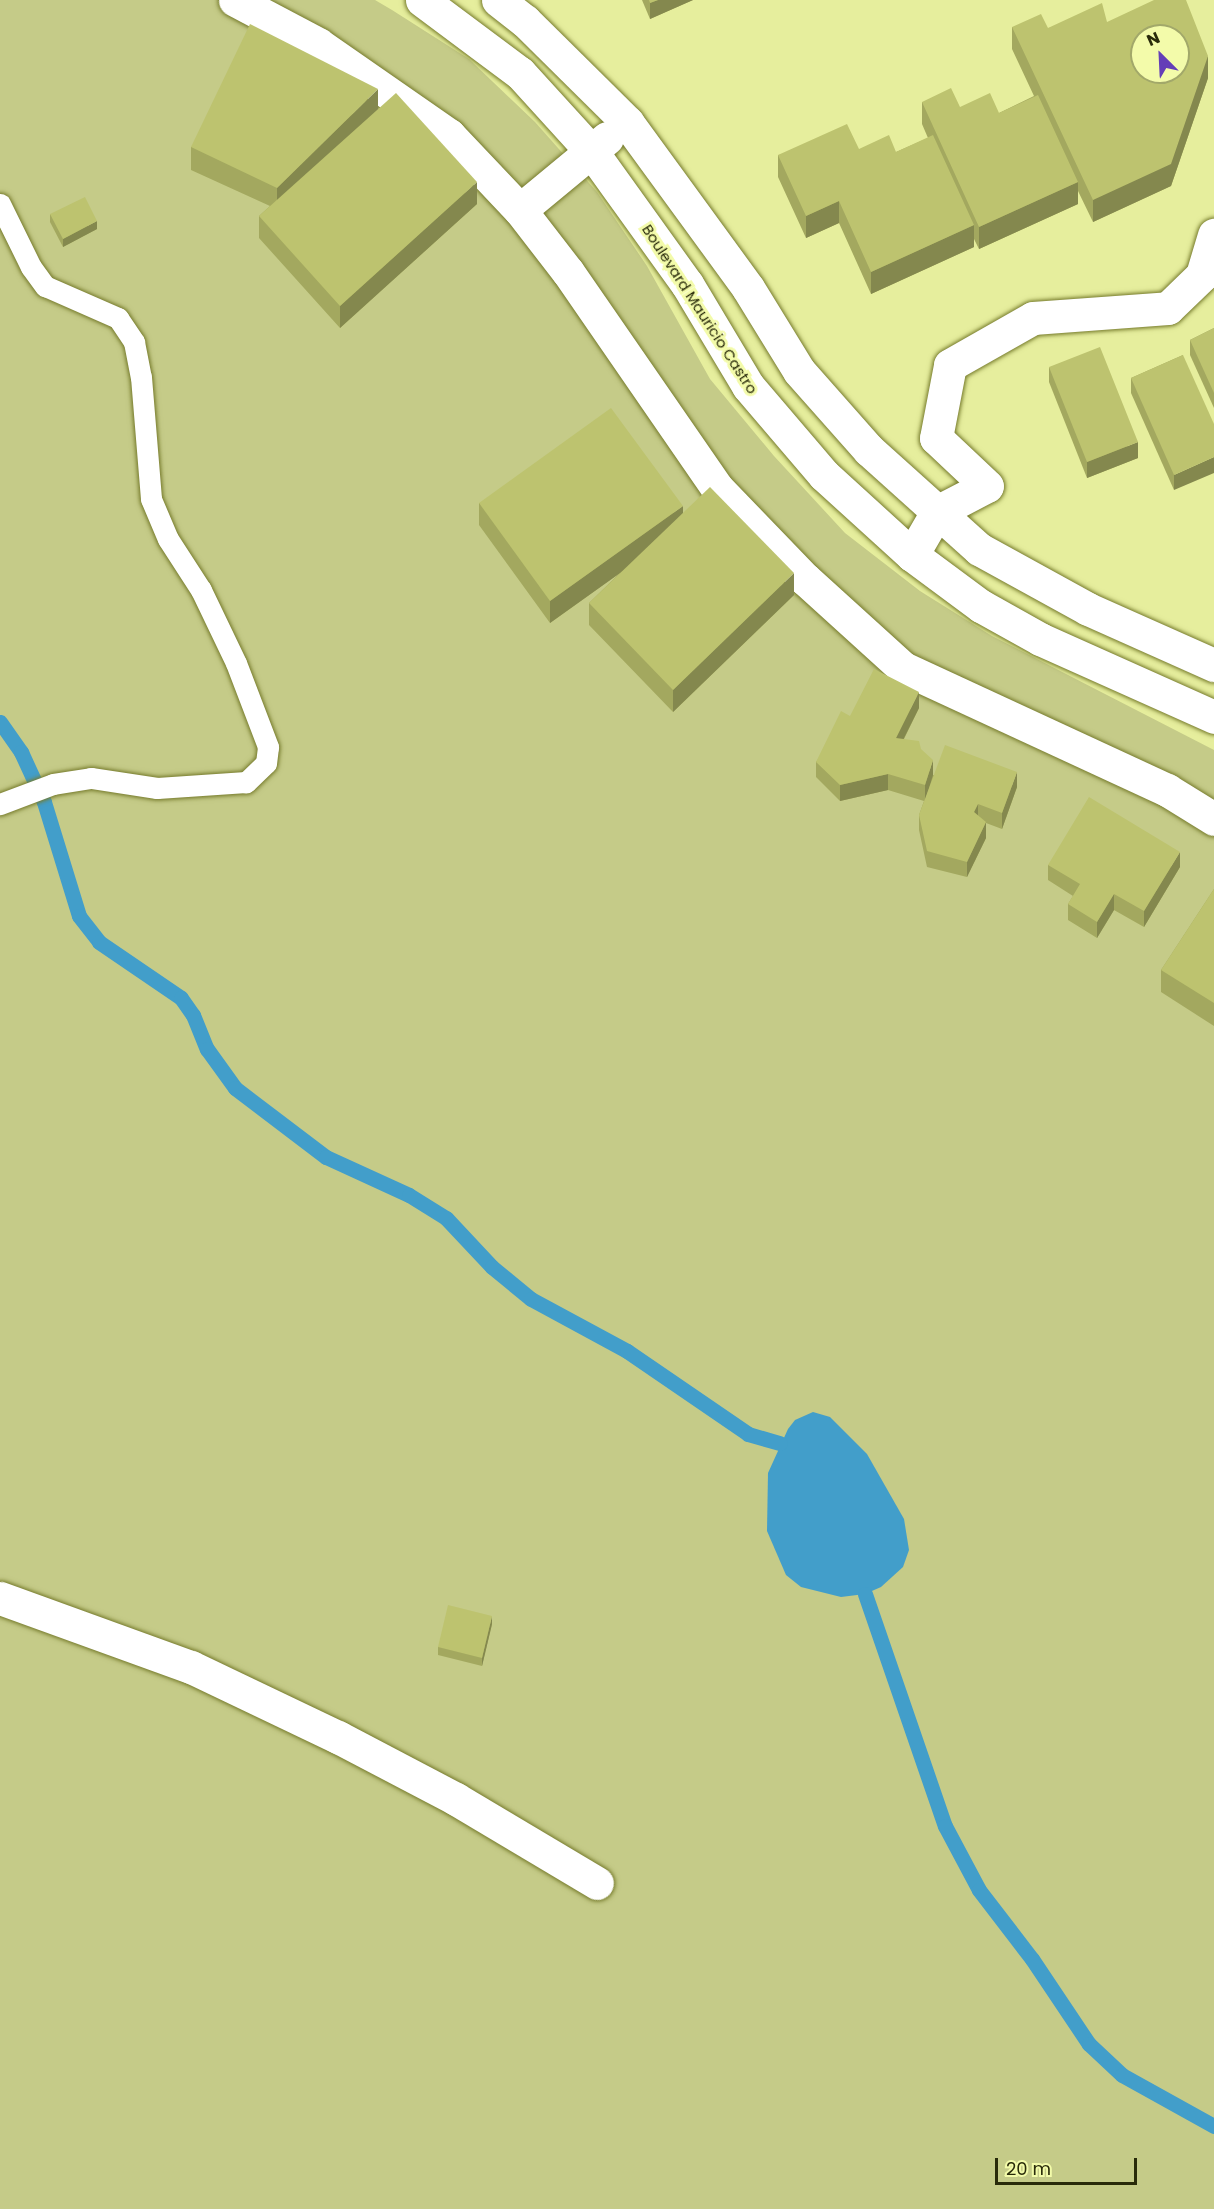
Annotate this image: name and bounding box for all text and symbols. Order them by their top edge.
north arrow [1130,24,1190,84]
text: N [1143,26,1163,52]
street label: Boulevard Mauricio Castro [638,221,762,397]
scale bar [998,2146,1140,2184]
text: 20 m [1006,2156,1051,2181]

